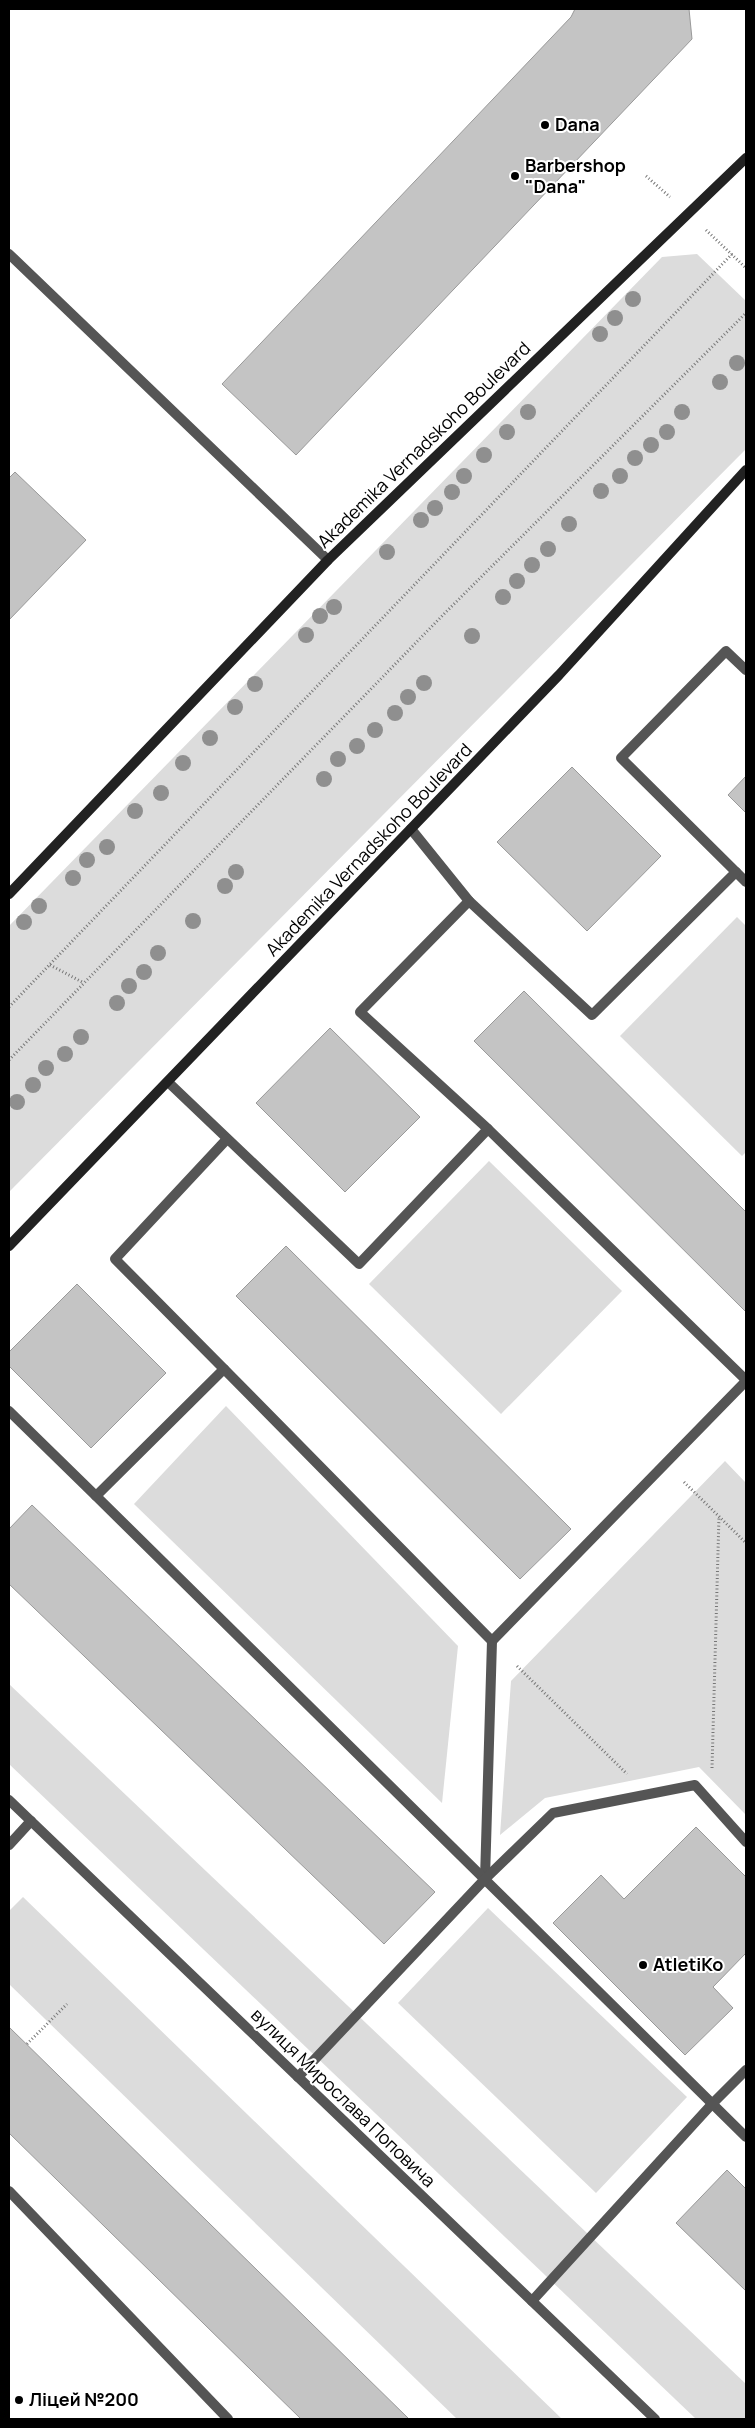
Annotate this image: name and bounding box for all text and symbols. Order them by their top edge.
place label: Dana [555,112,600,136]
marker: Dana [539,119,551,131]
place label: Barbershop "Dana" [525,153,626,198]
marker: Barbershop "Dana" [509,170,521,182]
street label: Akademika Vernadskoho Boulevard [312,336,535,553]
street label: Akademika Vernadskoho Boulevard [260,738,477,961]
place label: AtletiKo [653,1952,723,1976]
marker: AtletiKo [637,1959,649,1971]
street label: вулиця Мирослава Поповича [246,2003,441,2192]
place label: Ліцей №200 [29,2387,139,2411]
marker: Ліцей №200 [13,2394,25,2406]

